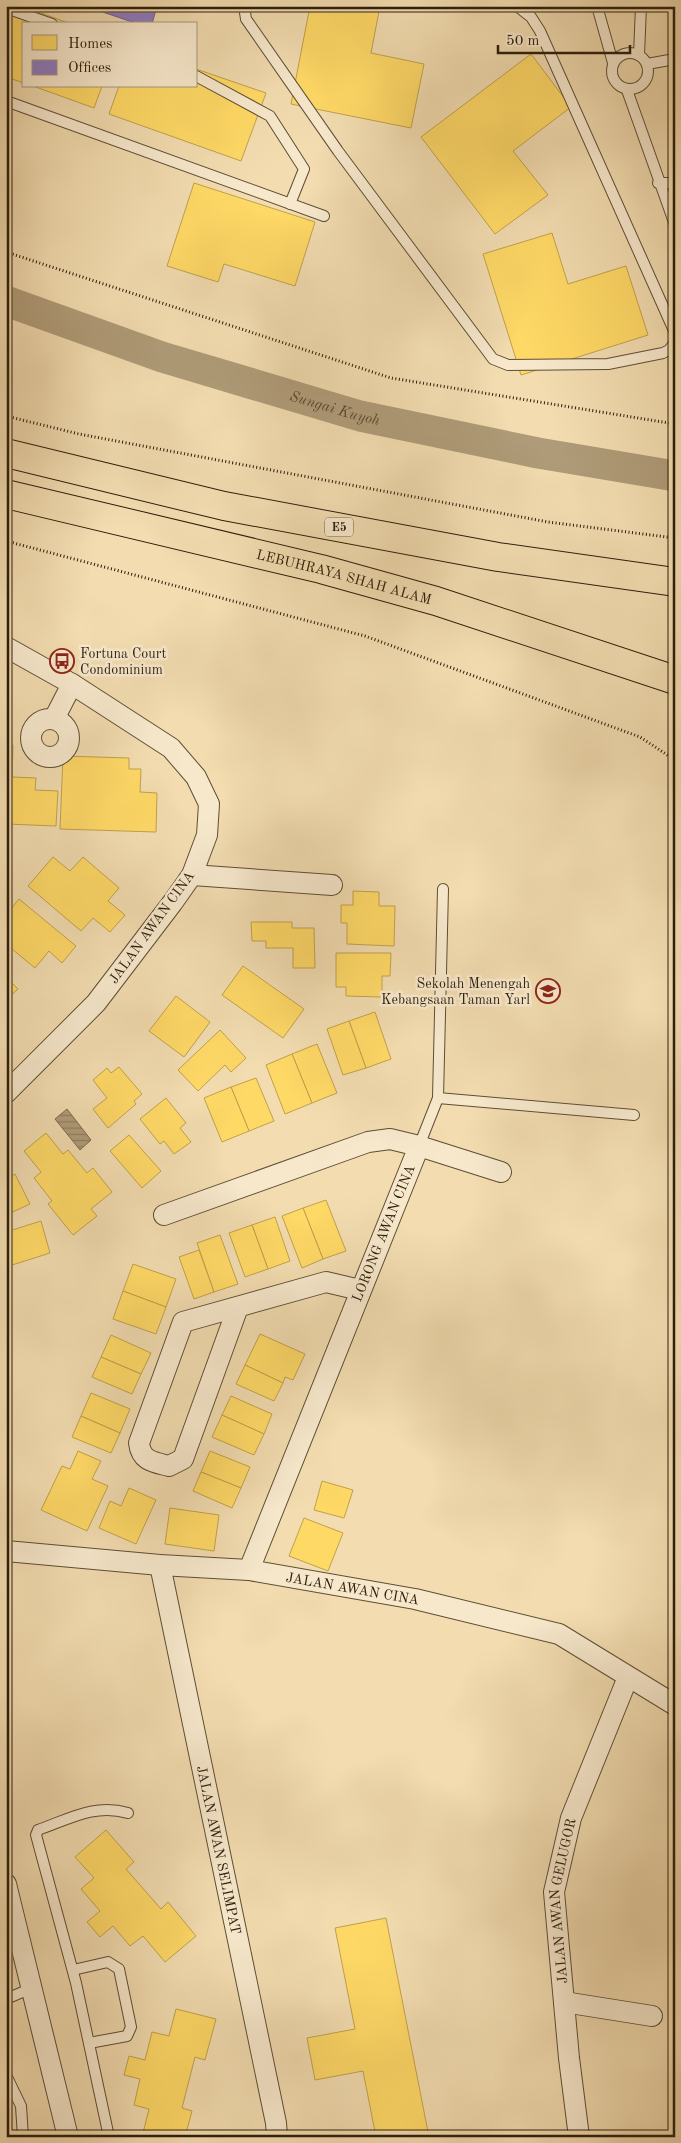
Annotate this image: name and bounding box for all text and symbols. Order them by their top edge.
legend [22,22,198,88]
scale bar [498,22,631,54]
text: 50 m [506,34,540,49]
text: Homes [68,37,113,52]
text: Offices [68,61,111,76]
water label: Sungai Kuyoh [288,389,381,429]
road number: E5 [325,518,353,536]
street label: LEBUHRAYA SHAH ALAM [255,548,433,607]
place label: Fortuna Court Condominium [80,647,166,677]
bus stop icon: Fortuna Court Condominium [49,648,75,674]
street label: JALAN AWAN CINA [107,869,197,986]
place label: Sekolah Menengah Kebangsaan Taman Yarl [381,977,530,1007]
school or university icon: Sekolah Menengah Kebangsaan Taman Yarl [535,978,561,1004]
street label: LORONG AWAN CINA [350,1163,418,1304]
street label: JALAN AWAN CINA [285,1571,420,1608]
street label: JALAN AWAN SELIMPAT [194,1765,243,1936]
street label: JALAN AWAN GELUGOR [548,1817,579,1984]

